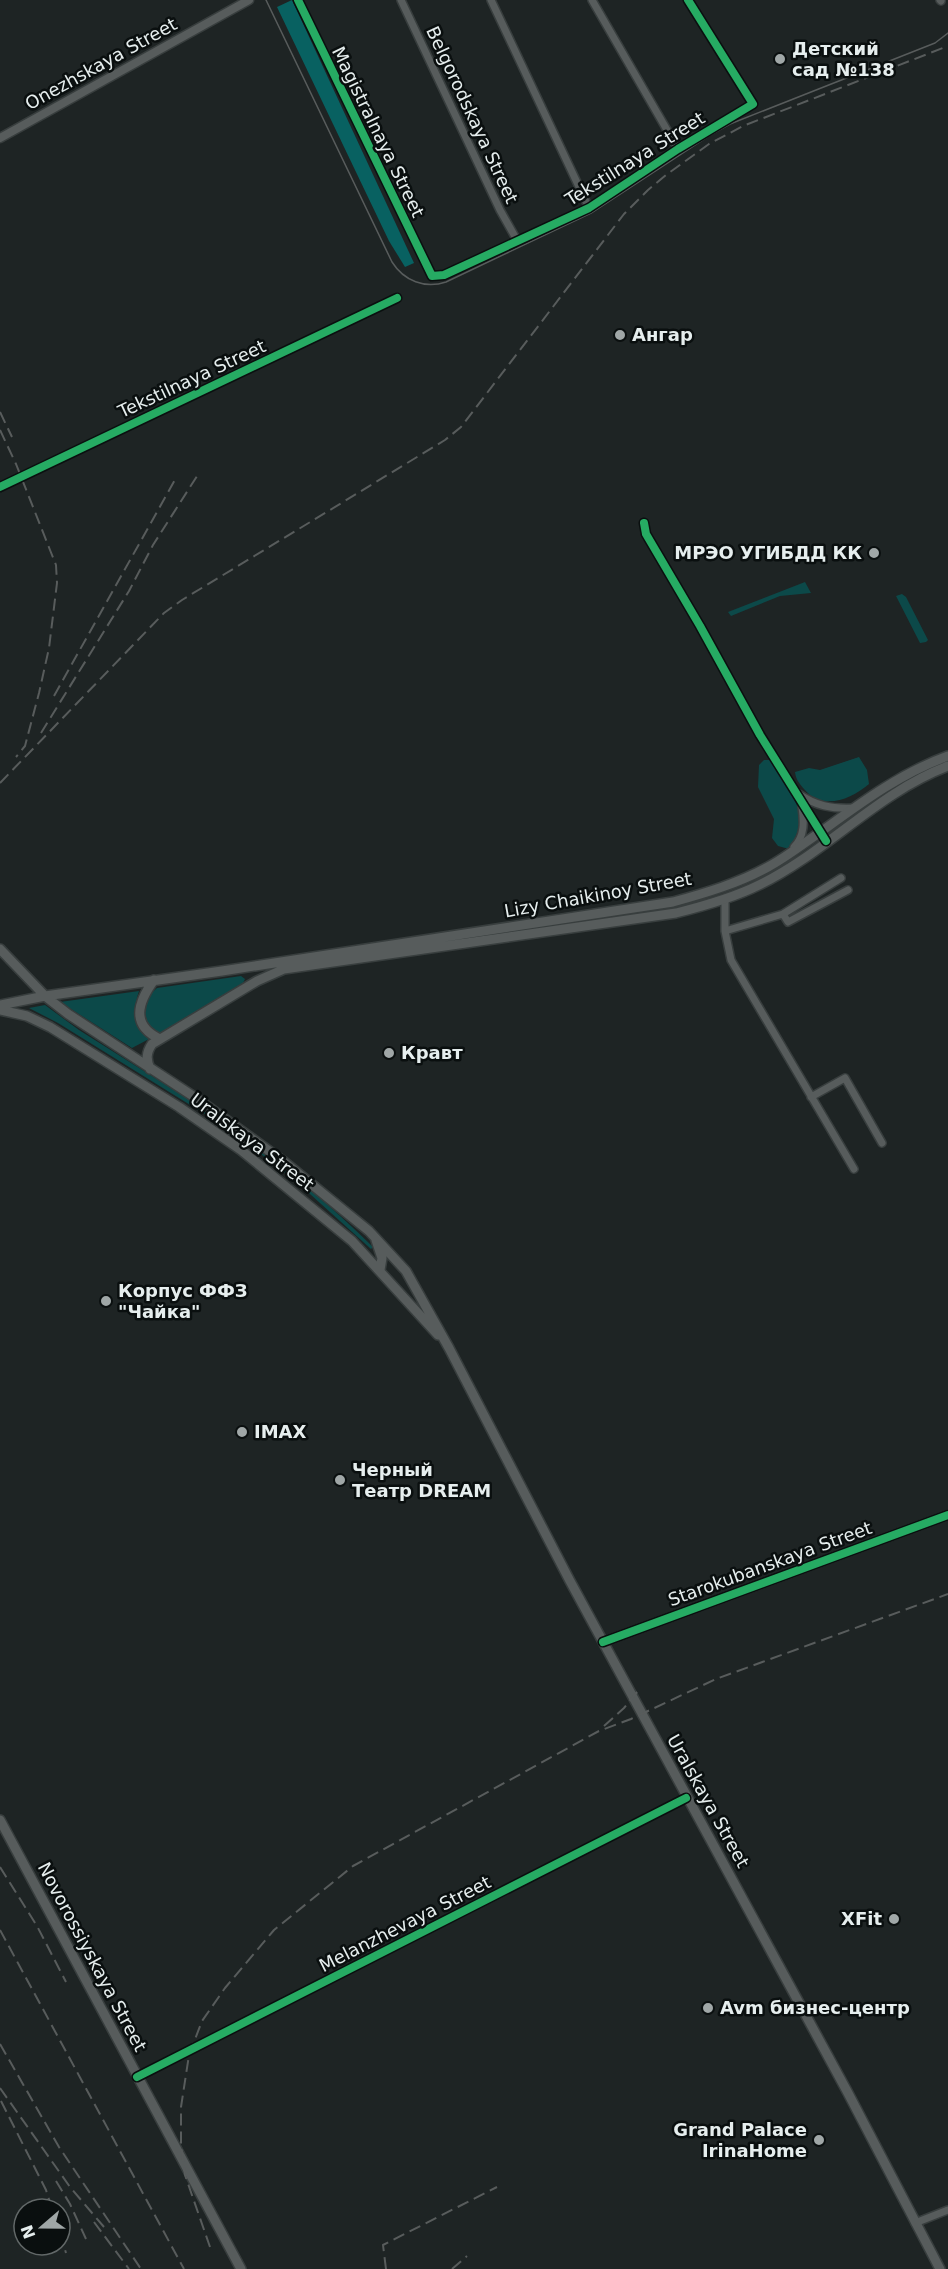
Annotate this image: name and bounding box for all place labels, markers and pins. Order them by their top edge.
place label: Детский сад №138 [792,38,895,80]
marker: Детский сад №138 [773,52,787,66]
place label: Ангар [632,324,693,345]
marker: Ангар [613,328,627,342]
place label: МРЭО УГИБДД КК [674,542,862,563]
marker: МРЭО УГИБДД КК [867,546,881,560]
place label: Кравт [401,1042,463,1063]
marker: Кравт [382,1046,396,1060]
place label: Корпус ФФЗ "Чайка" [118,1280,248,1322]
marker: Корпус ФФЗ "Чайка" [99,1294,113,1308]
place label: IMAX [254,1421,307,1442]
marker: IMAX [235,1425,249,1439]
place label: Черный Театр DREAM [352,1459,491,1501]
marker: Черный Театр DREAM [333,1473,347,1487]
place label: XFit [841,1908,882,1929]
marker: XFit [887,1912,901,1926]
place label: Avm бизнес-центр [720,1997,910,2018]
marker: Avm бизнес-центр [701,2001,715,2015]
place label: Grand Palace IrinaHome [673,2119,807,2161]
marker: Grand Palace IrinaHome [812,2133,826,2147]

